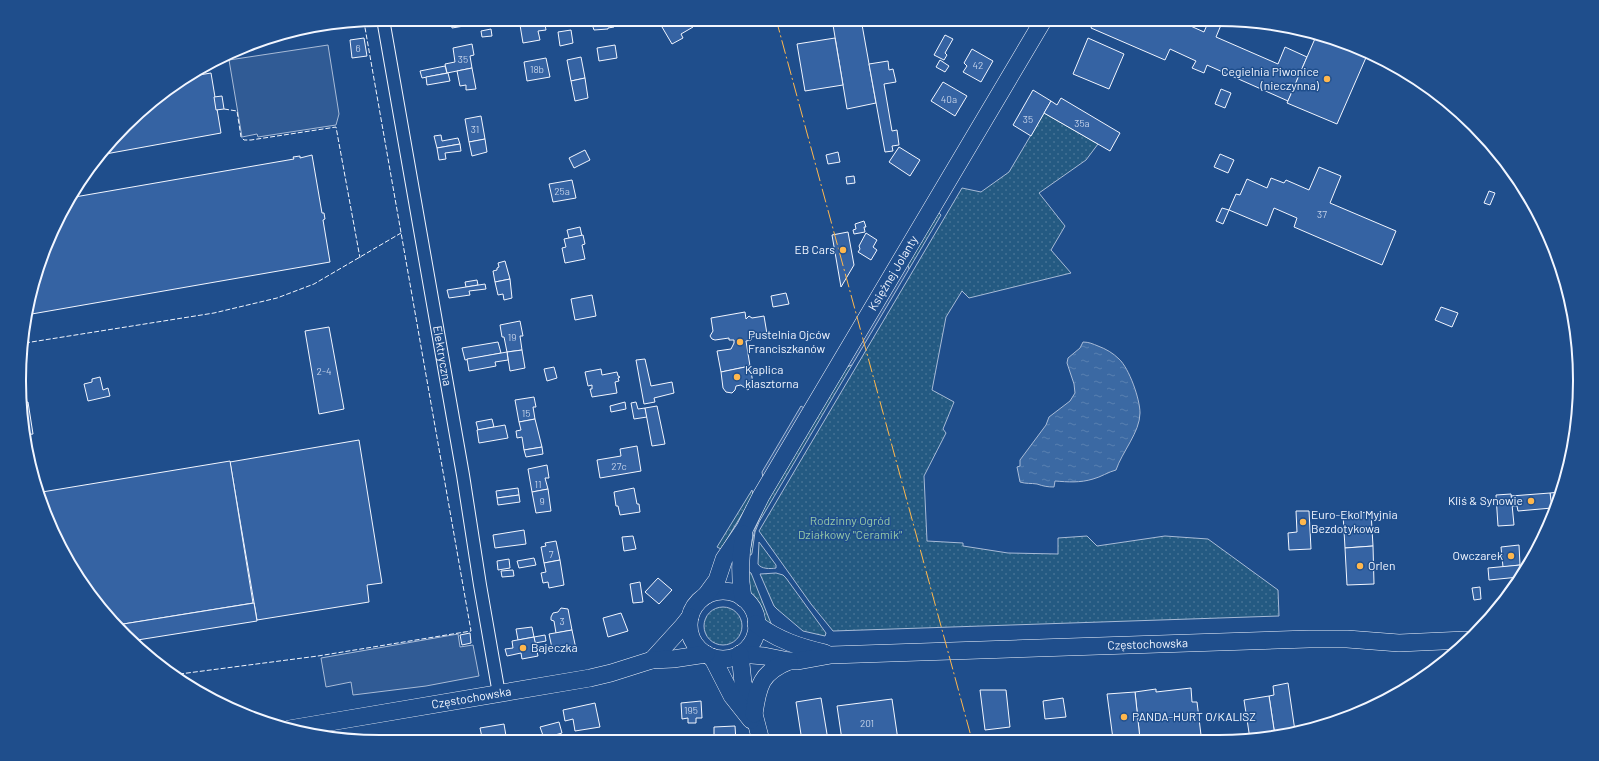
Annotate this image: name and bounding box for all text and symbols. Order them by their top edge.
house number: 6 [355,42,361,54]
house number: 35 [458,53,468,65]
house number: 42 [973,59,983,71]
house number: 18b [530,63,544,75]
place label: Cegielnia Piwonice (nieczynna) [1221,64,1320,92]
marker: Cegielnia Piwonice (nieczynna) [1322,74,1332,84]
house number: 40a [941,93,957,105]
house number: 35 [1023,113,1033,125]
house number: 35a [1074,117,1090,129]
house number: 31 [471,123,479,135]
house number: 25a [554,185,570,197]
house number: 37 [1317,208,1327,220]
street label: Księżnej Jolanty [865,232,920,313]
place label: EB Cars [794,242,835,256]
marker: EB Cars [838,245,848,255]
street label: Elektryczna [431,324,455,387]
place label: Pustelnia Ojców Franciszkanów [748,327,831,355]
house number: 19 [508,331,516,343]
marker: Pustelnia Ojców Franciszkanów [735,337,745,347]
place label: Kaplica klasztorna [745,362,799,390]
house number: 2-4 [317,365,331,377]
marker: Kaplica klasztorna [732,372,742,382]
house number: 15 [522,407,530,419]
house number: 27c [611,460,627,472]
house number: 11 [534,478,542,490]
place label: Kliś & Synowie [1448,493,1523,507]
house number: 9 [539,495,545,507]
marker: Kliś & Synowie [1526,496,1536,506]
place label: Euro-Ekol Myjnia Bezdotykowa [1311,507,1398,535]
park label: Rodzinny Ogród Działkowy "Ceramik" [798,513,902,541]
marker: Euro-Ekol Myjnia Bezdotykowa [1298,517,1308,527]
house number: 7 [549,548,554,560]
place label: Owczarek [1453,548,1503,562]
marker: Owczarek [1506,551,1516,561]
place label: Orlen [1368,558,1395,572]
marker: Orlen [1355,561,1365,571]
house number: 3 [559,615,565,627]
street label: Częstochowska [1107,635,1188,652]
place label: Bajeczka [531,640,578,654]
marker: Bajeczka [518,643,528,653]
street label: Częstochowska [430,683,512,711]
house number: 195 [684,704,698,716]
place label: PANDA-HURT O/KALISZ [1132,709,1256,723]
marker: PANDA-HURT O/KALISZ [1119,712,1129,722]
house number: 201 [860,717,874,729]

